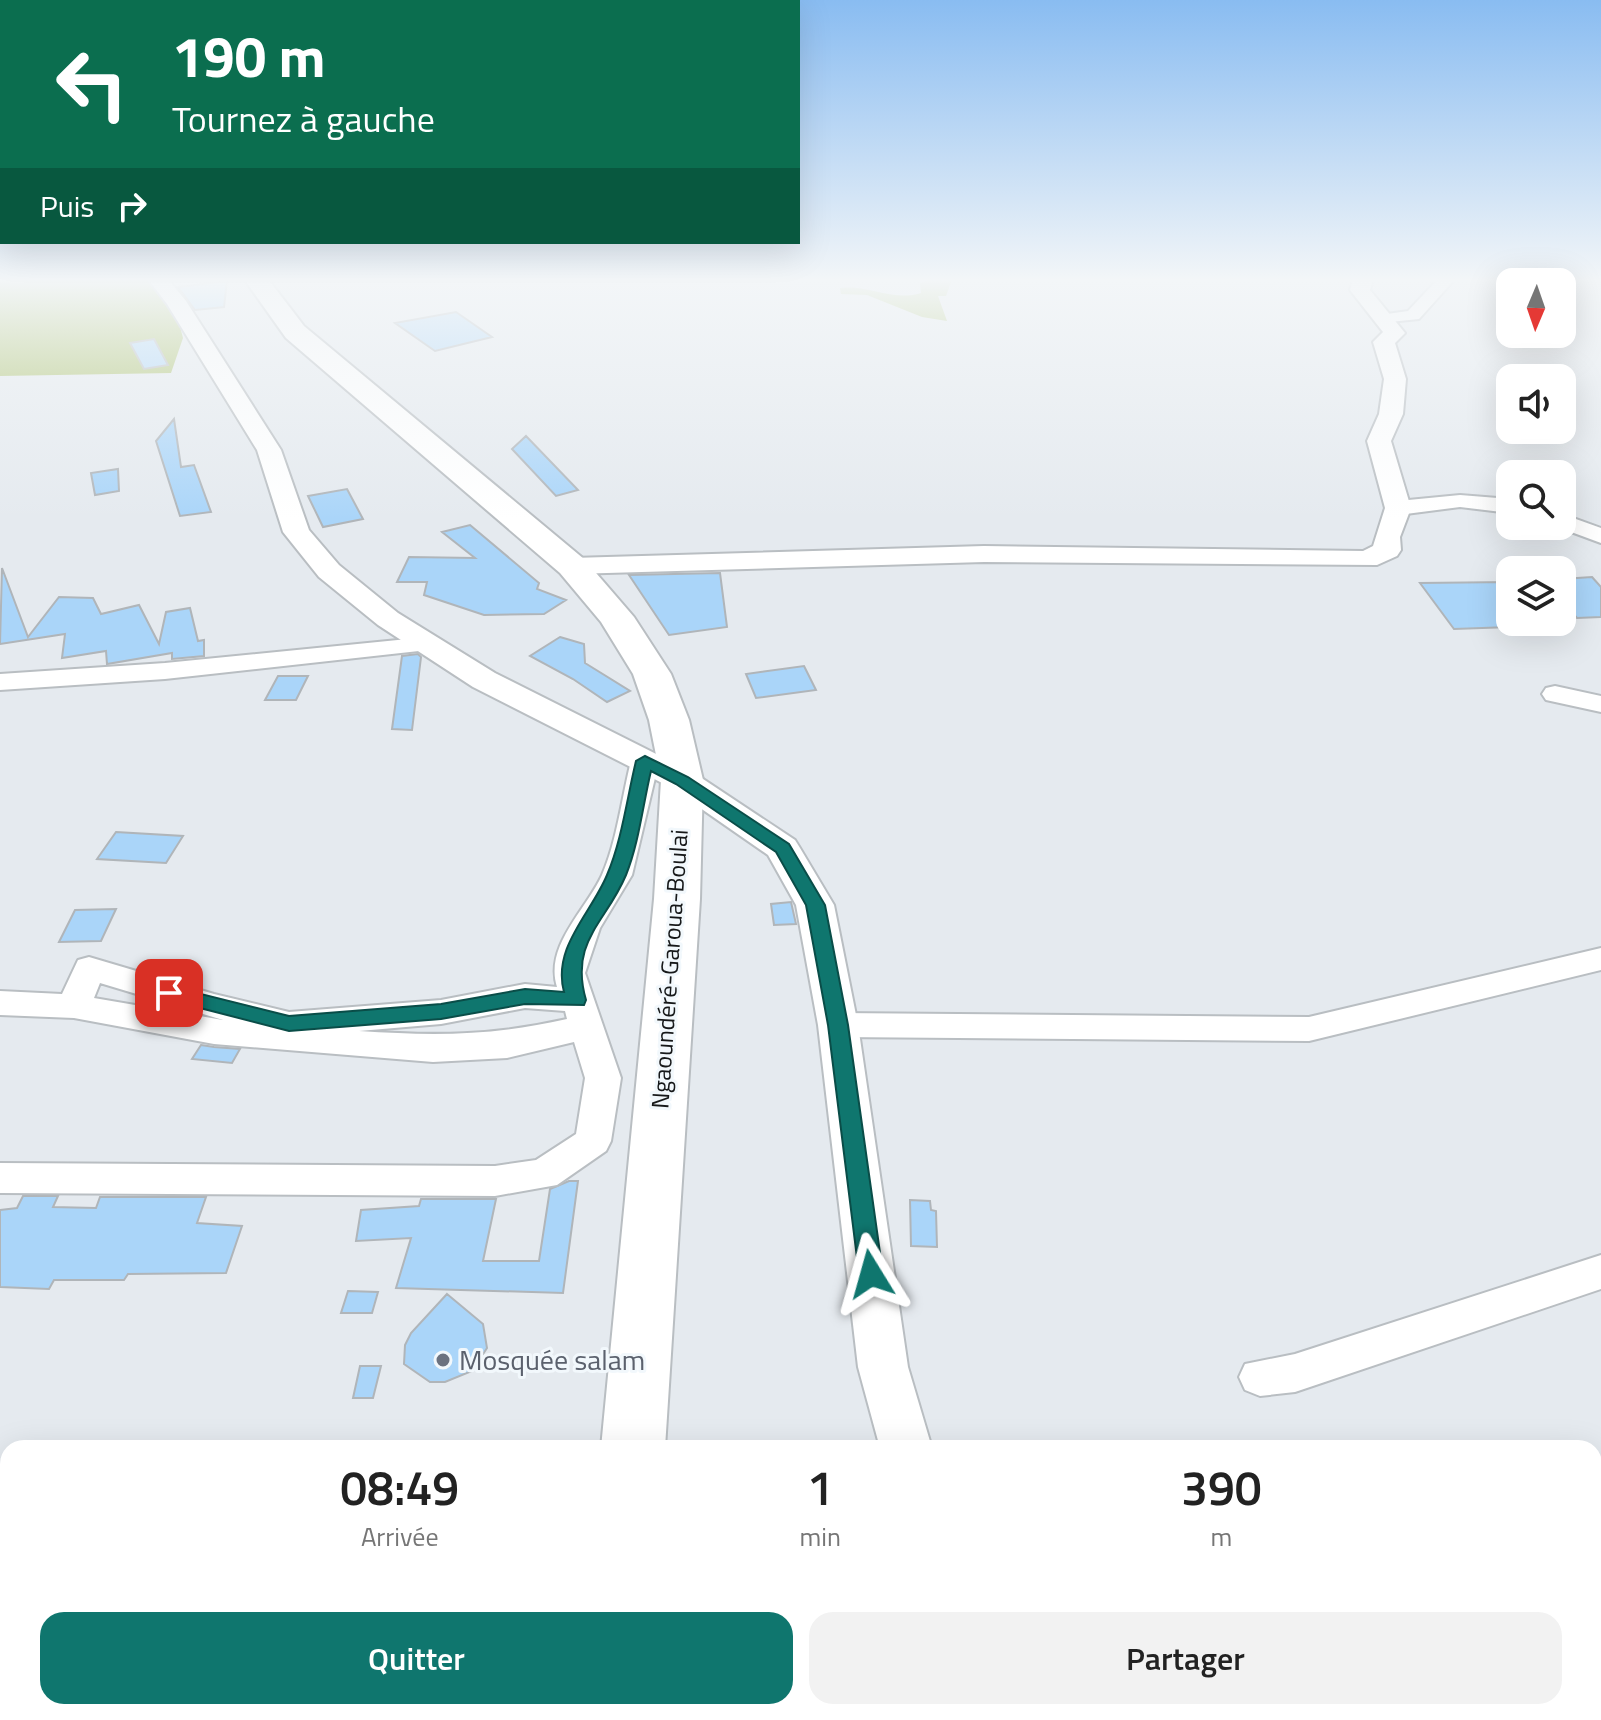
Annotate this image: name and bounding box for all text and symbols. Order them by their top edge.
text: 190 m [172,14,325,99]
icon: left [40,32,144,136]
text: Tournez à gauche [172,91,435,146]
text: Puis [40,183,94,229]
icon: right [110,184,154,228]
north arrow [1496,268,1576,348]
map controls [1496,268,1576,636]
button: sound [1496,364,1576,444]
button: search [1496,460,1576,540]
button: layers [1496,556,1576,636]
street label: Ngaoundéré-Garoua-Boulai [641,828,697,1110]
pin [135,959,203,1027]
icon: arrive [147,971,191,1015]
position arrow [829,1232,913,1316]
place label: Mosquée salam [459,1338,645,1381]
marker: Mosquée salam [434,1351,452,1369]
text: 08:49 [340,1451,459,1524]
text: 1 [807,1451,834,1524]
text: 390 [1181,1451,1262,1524]
text: Arrivée [361,1517,439,1556]
text: min [799,1517,841,1556]
text: m [1211,1517,1232,1556]
button: Quitter [40,1612,793,1704]
button: Partager [809,1612,1562,1704]

